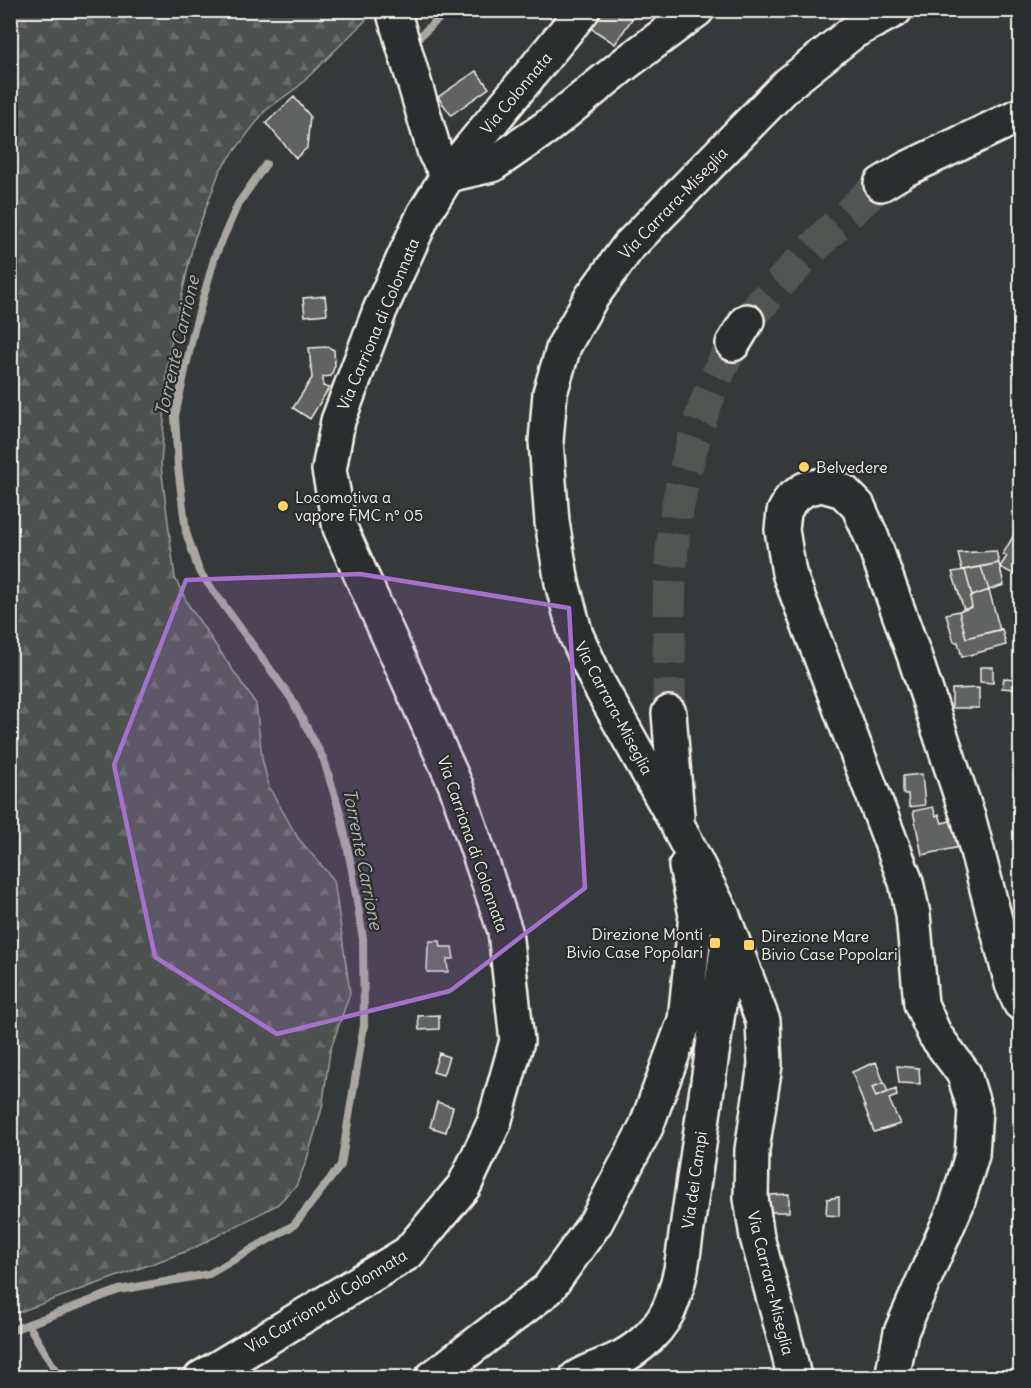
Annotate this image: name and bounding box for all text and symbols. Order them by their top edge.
street label: Via Colonnata [476,48,556,138]
street label: Via Carrara-Miseglia [614,143,732,263]
street label: Via Carriona di Colonnata [333,235,423,413]
water label: Torrente Carrione [150,272,205,418]
place label: Belvedere [816,457,888,477]
marker: Belvedere [797,460,811,474]
place label: Locomotiva a vapore FMC nº 05 [295,487,423,525]
marker: Locomotiva a vapore FMC nº 05 [276,499,290,513]
street label: Via Carrara-Miseglia [570,638,658,778]
street label: Via Carriona di Colonnata [433,753,513,935]
water label: Torrente Carrione [338,786,388,933]
place label: Direzione Monti Bivio Case Popolari [566,924,703,962]
place label: Direzione Mare Bivio Case Popolari [761,926,898,964]
marker: Direzione Monti Bivio Case Popolari [708,936,722,950]
marker: Direzione Mare Bivio Case Popolari [742,938,756,952]
street label: Via dei Campi [677,1130,711,1230]
street label: Via Carrara-Miseglia [743,1209,799,1357]
street label: Via Carriona di Colonnata [242,1245,410,1357]

